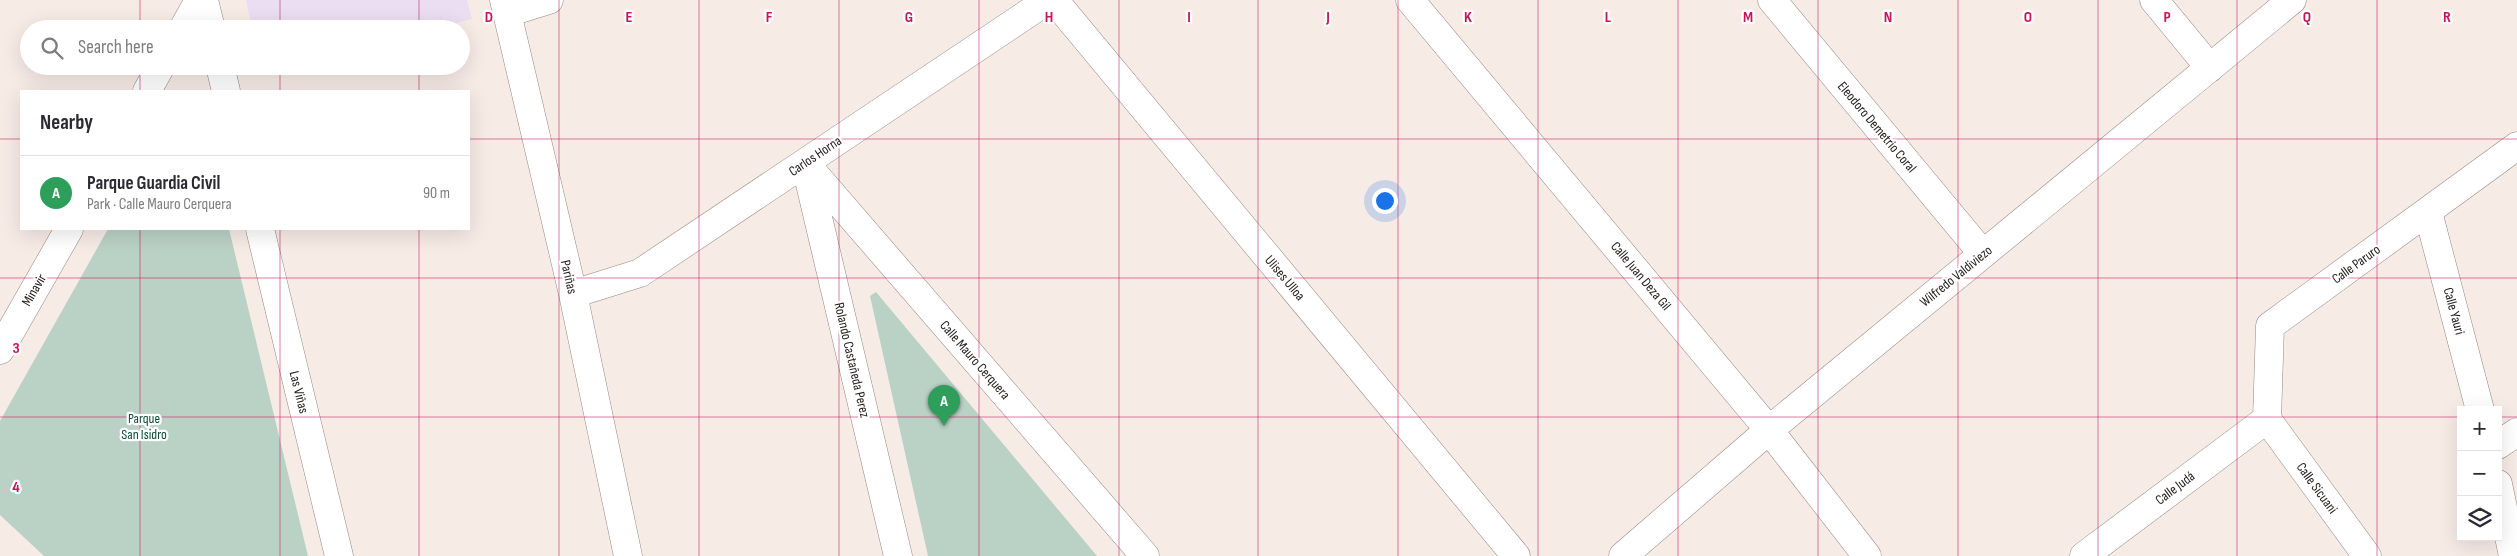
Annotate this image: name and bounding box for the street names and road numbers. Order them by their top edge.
street label: Eleodoro Demetrio Coral [1834,78,1920,176]
street label: Carlos Horna [785,132,845,180]
street label: Calle Juan Deza Gil [1607,238,1675,314]
street label: Calle Paruro [2329,241,2384,287]
street label: Wilfredo Valdiviezo [1916,242,1996,310]
street label: Ulises Ulloa [1261,252,1309,304]
street label: Pariñas [557,258,581,296]
street label: Minavir [18,271,50,309]
street label: Calle Yauri [2440,286,2468,336]
street label: Rolando Castañeda Perez [830,301,874,419]
street label: Calle Mauro Cerquera [936,317,1014,403]
street label: Las Viñas [286,369,312,415]
street label: Calle Sicuani [2293,459,2341,517]
street label: Calle Judá [2152,468,2198,508]

